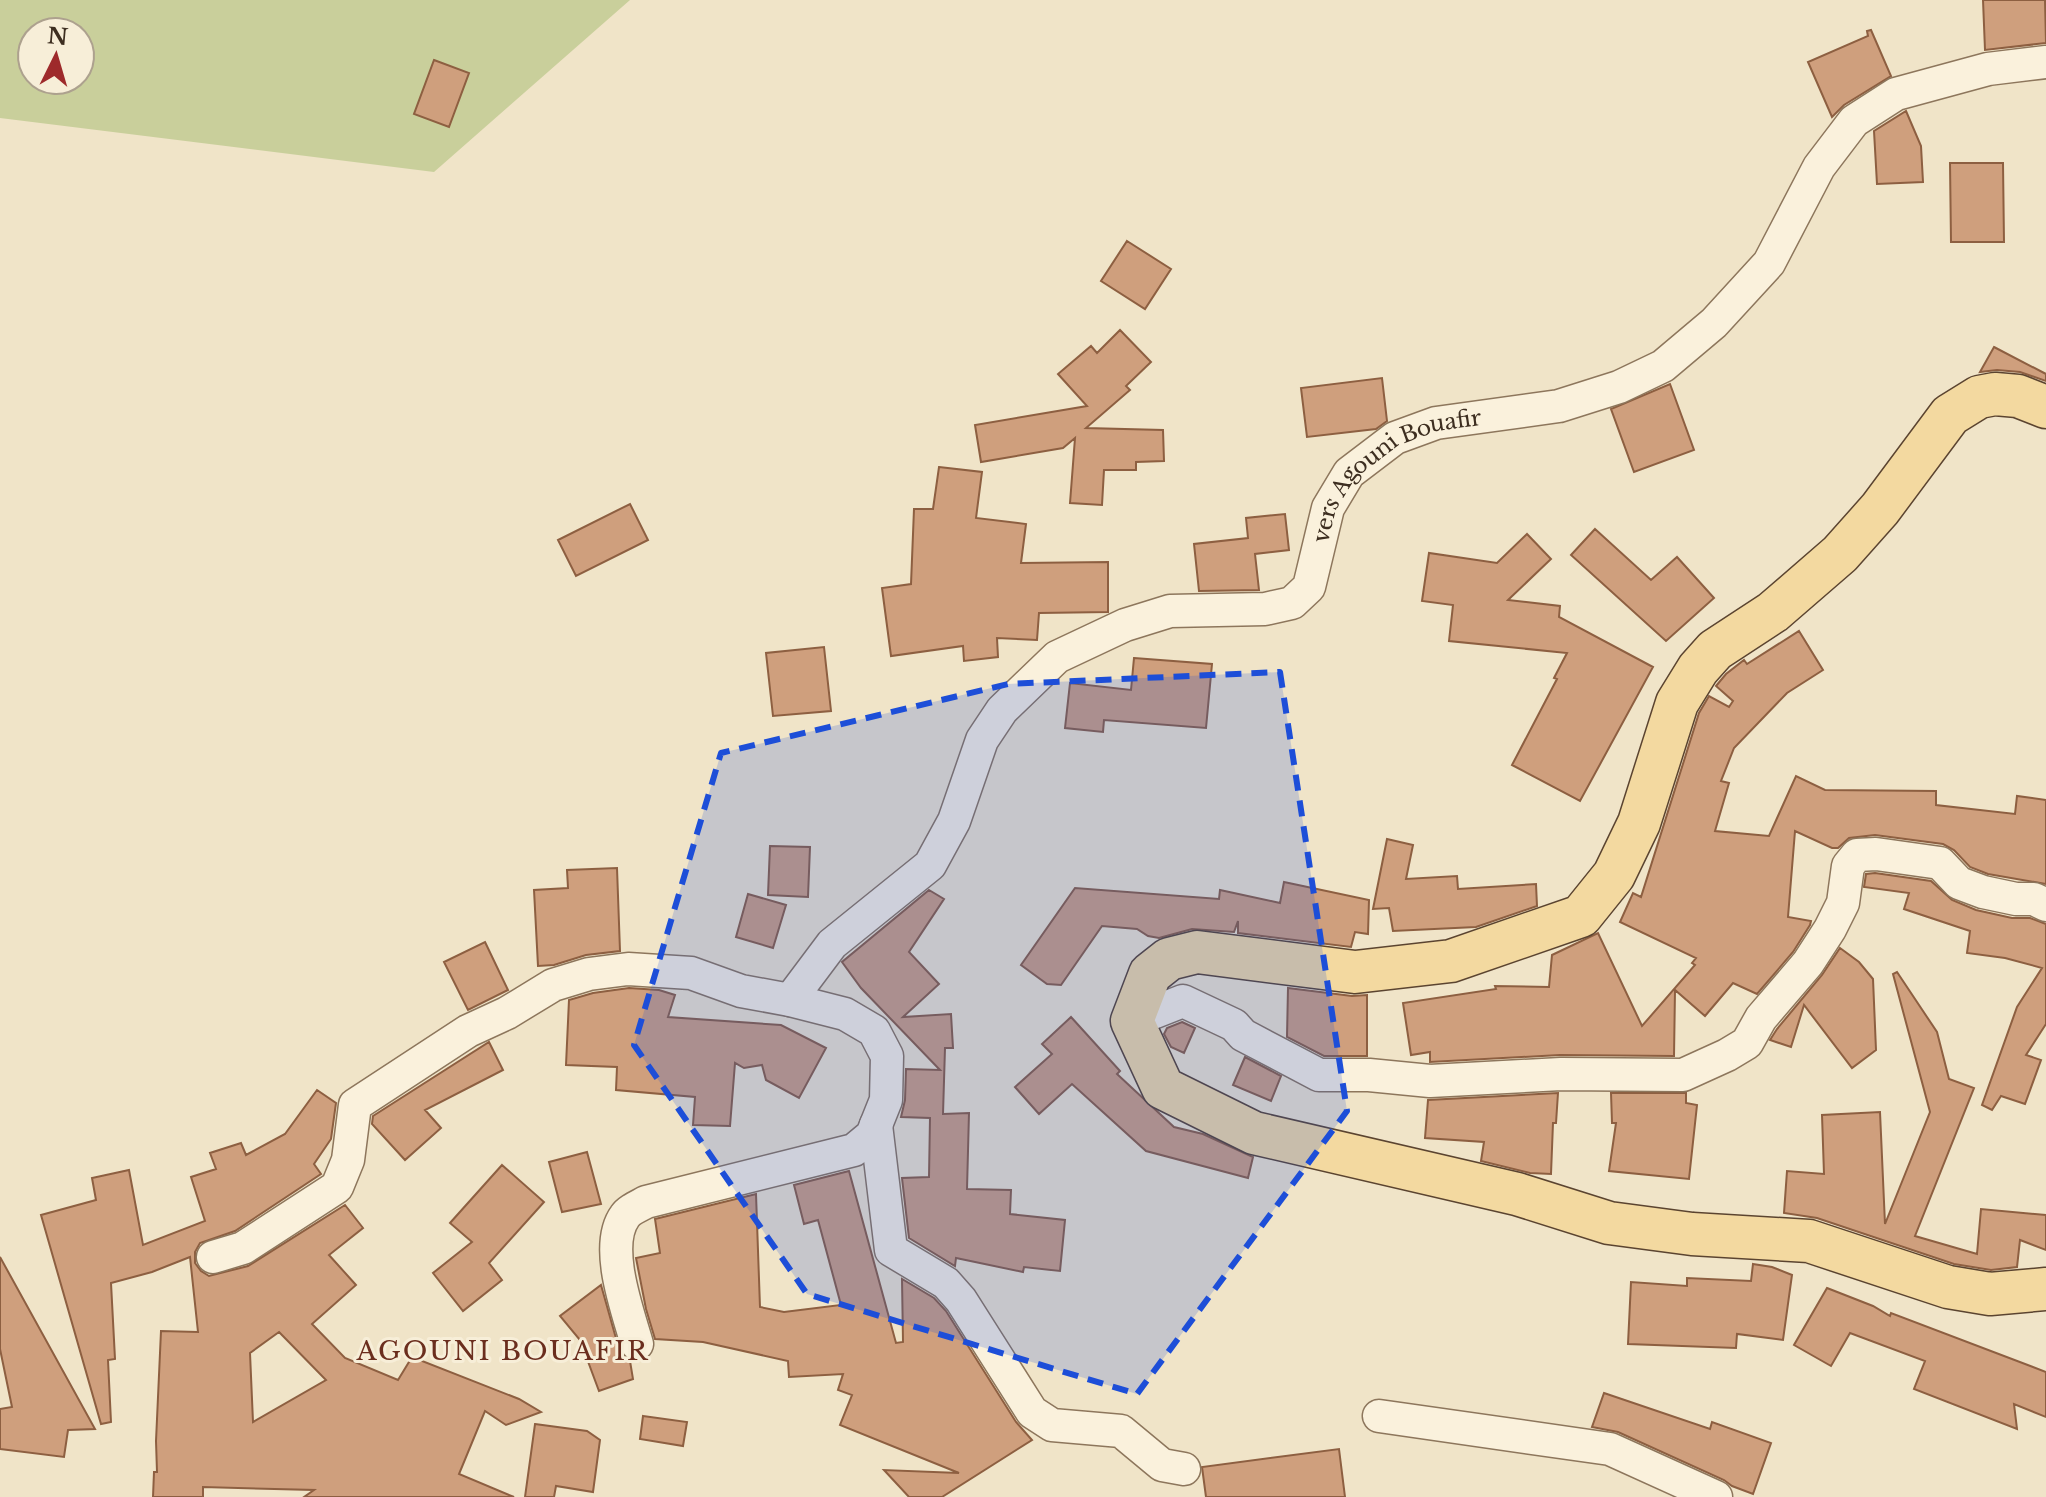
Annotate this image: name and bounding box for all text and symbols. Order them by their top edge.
north arrow [16,16,96,96]
text: N [46,22,69,51]
street label: vers Agouni Bouafir [1307,404,1483,545]
district label: AGOUNI BOUAFIR [356,1335,649,1367]

